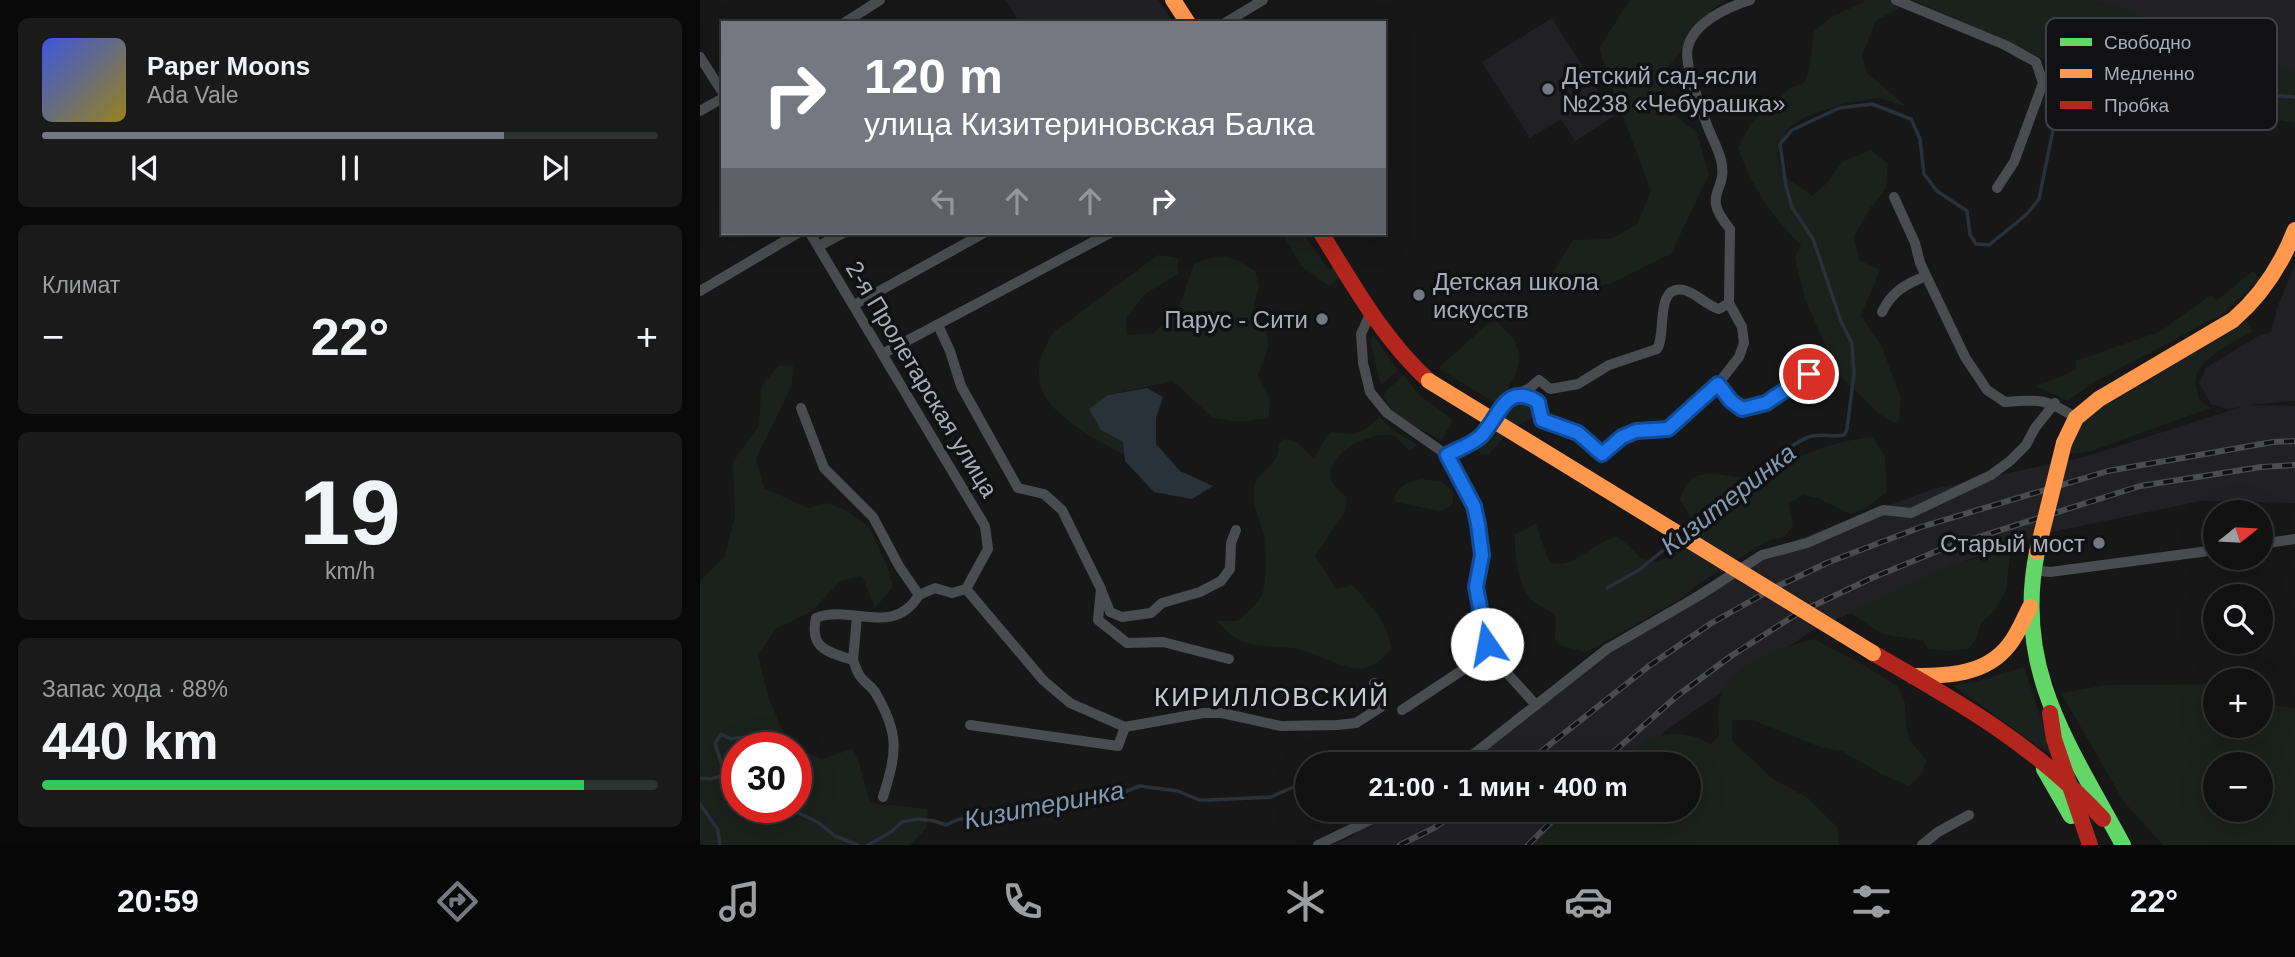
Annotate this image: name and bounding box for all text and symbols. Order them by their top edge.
legend [2046,18,2277,130]
text: Свободно [2104,32,2191,53]
icon: right [749,49,840,140]
text: 120 m [864,49,1003,103]
text: Paper Moons [147,51,310,81]
place label: Детский сад-ясли №238 «Чебурашка» [1562,62,1786,117]
text: Медленно [2104,63,2194,84]
marker: Детский сад-ясли №238 «Чебурашка» [1540,81,1556,97]
text: Ada Vale [147,82,239,108]
text: Пробка [2104,95,2169,116]
text: улица Кизитериновская Балка [864,106,1314,142]
icon: previous [126,149,164,187]
icon: pause [331,149,369,187]
icon: next [536,149,574,187]
icon: left [925,182,963,220]
icon: ahead [998,182,1036,220]
icon: ahead [1071,182,1109,220]
icon: right [1144,182,1182,220]
street label: 2-я Пролетарская улица [841,256,1004,502]
place label: Детская школа искусств [1433,268,1599,323]
text: Климат [42,272,120,298]
marker: Детская школа искусств [1411,287,1427,303]
place label: Парус - Сити [1164,306,1308,333]
text: 22° [311,308,389,366]
marker: Парус - Сити [1314,311,1330,327]
text: − [42,316,64,358]
text: + [636,316,658,358]
pin [1779,344,1839,404]
icon: arrive [1790,355,1828,393]
water label: Кизитеринка [1655,437,1801,561]
text: 19 [299,462,401,563]
north arrow [2203,500,2273,570]
map controls [2203,500,2273,822]
place label: Старый мост [1940,530,2085,557]
marker: Старый мост [2091,535,2107,551]
text: km/h [325,558,375,584]
button: search [2203,584,2273,654]
position arrow [1450,607,1524,681]
button: + [2203,668,2273,738]
text: Запас хода · 88% [42,676,228,702]
district label: КИРИЛЛОВСКИЙ [1154,682,1390,712]
text: 440 km [42,712,218,770]
speed limit sign: 30 [721,732,812,823]
button: − [2203,752,2273,822]
text: 21:00 · 1 мин · 400 m [1368,772,1628,802]
water label: Кизитеринка [961,775,1127,835]
icon: directions [433,877,482,926]
icon: music [715,877,764,926]
icon: phone [998,877,1047,926]
icon: climate [1281,877,1330,926]
icon: car [1564,877,1613,926]
icon: filters [1847,877,1896,926]
text: 20:59 [117,883,199,919]
text: 22° [2130,883,2178,919]

